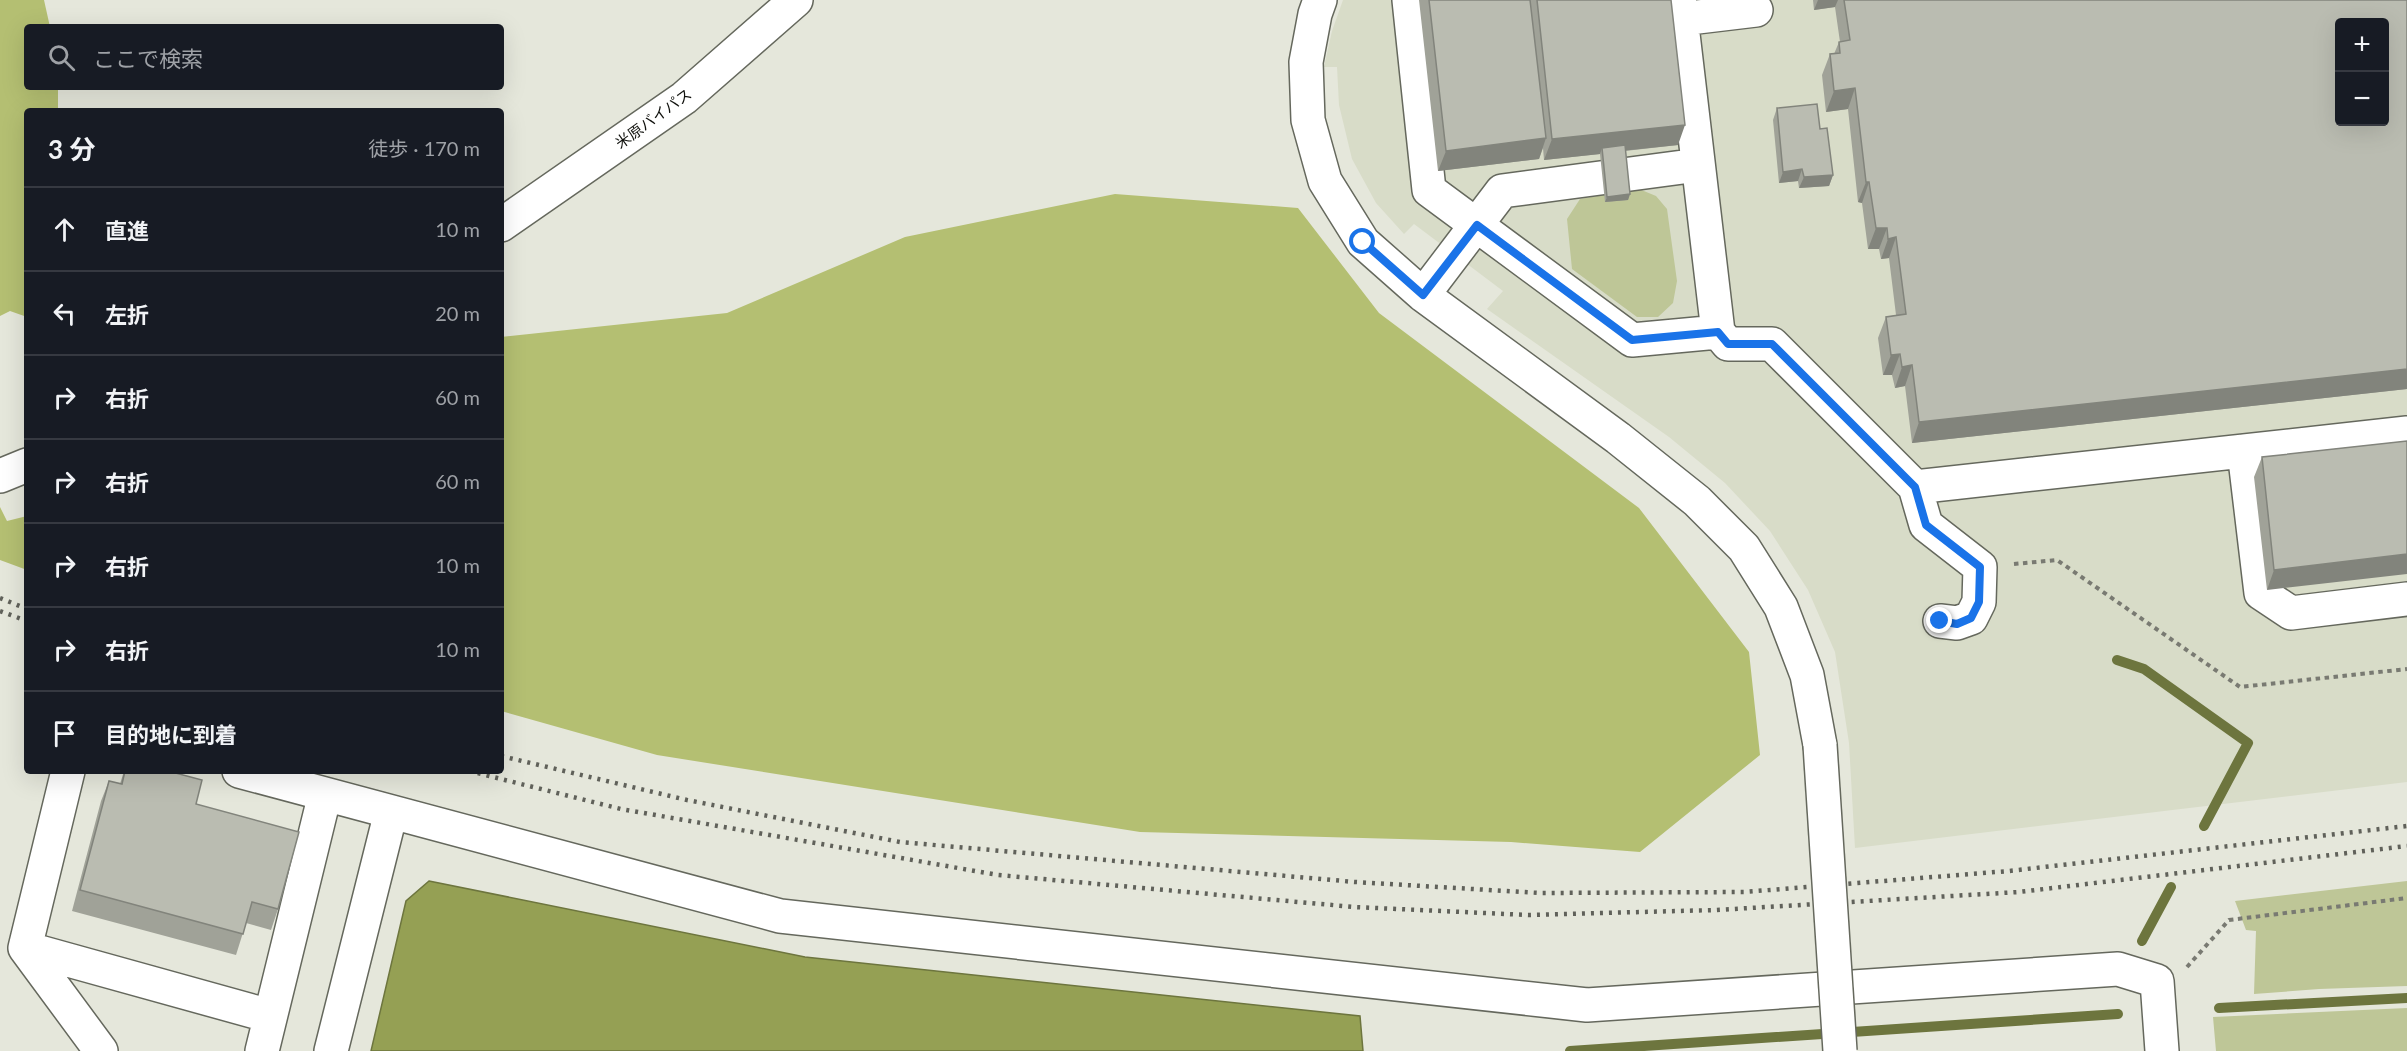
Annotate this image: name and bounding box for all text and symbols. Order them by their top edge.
map controls [2335,18,2389,126]
button: + [2335,18,2389,72]
search box [24,24,504,90]
icon: search [45,41,78,74]
text: ここで検索 [93,45,203,72]
button: − [2335,72,2389,126]
street label: 米原バイパス [611,84,695,152]
text: 3 分 [48,133,95,165]
text: 徒歩 · 170 m [368,136,480,160]
icon: ahead [48,213,81,246]
text: 直進 [105,217,149,244]
text: 10 m [435,217,480,241]
route start [1349,228,1375,254]
icon: left [48,297,81,330]
text: 左折 [105,301,149,328]
text: 20 m [435,301,480,325]
icon: right [48,381,81,414]
text: 右折 [105,385,149,412]
text: 60 m [435,385,480,409]
icon: right [48,465,81,498]
text: 右折 [105,469,149,496]
text: 60 m [435,469,480,493]
icon: right [48,549,81,582]
text: 右折 [105,553,149,580]
text: 10 m [435,553,480,577]
route end [1926,607,1952,633]
icon: right [48,633,81,666]
text: 右折 [105,637,149,664]
text: 10 m [435,637,480,661]
icon: arrive [48,717,81,750]
text: 目的地に到着 [105,721,237,748]

